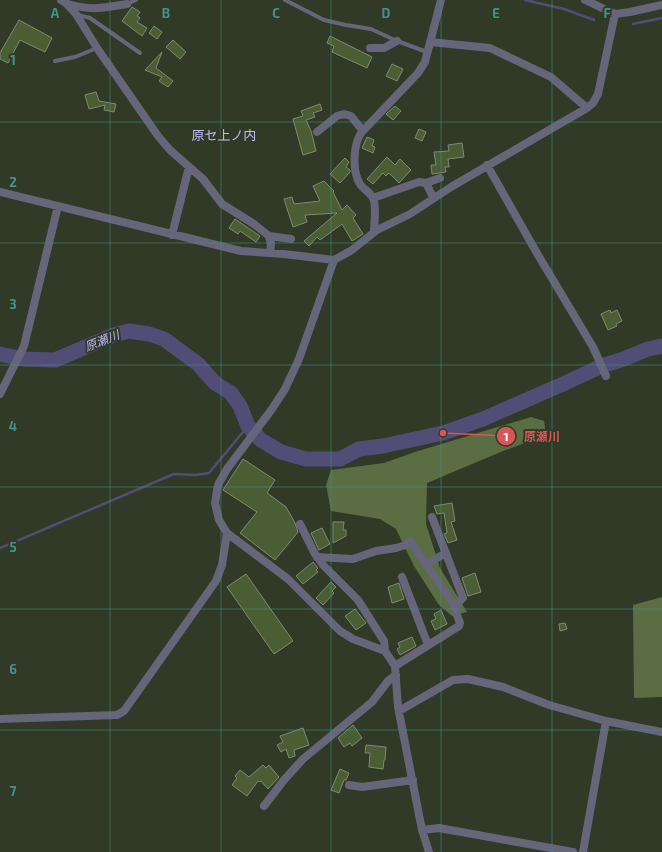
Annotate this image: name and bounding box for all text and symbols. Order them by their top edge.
text: A [51,5,60,21]
text: B [162,5,170,21]
text: C [272,5,280,21]
text: D [382,5,391,21]
text: E [492,5,500,21]
text: F [603,5,611,21]
text: 1 [10,52,16,68]
district label: 原セ上ノ内 [191,127,257,143]
text: 2 [9,174,17,190]
text: 3 [9,296,17,312]
water label: 原瀬川 [82,326,123,353]
text: 4 [9,418,17,434]
callout: 原瀬川 [496,424,568,448]
text: 1 [503,429,509,443]
text: 原瀬川 [524,429,560,443]
text: 5 [9,539,17,555]
text: 6 [9,661,17,677]
text: 7 [10,783,17,799]

